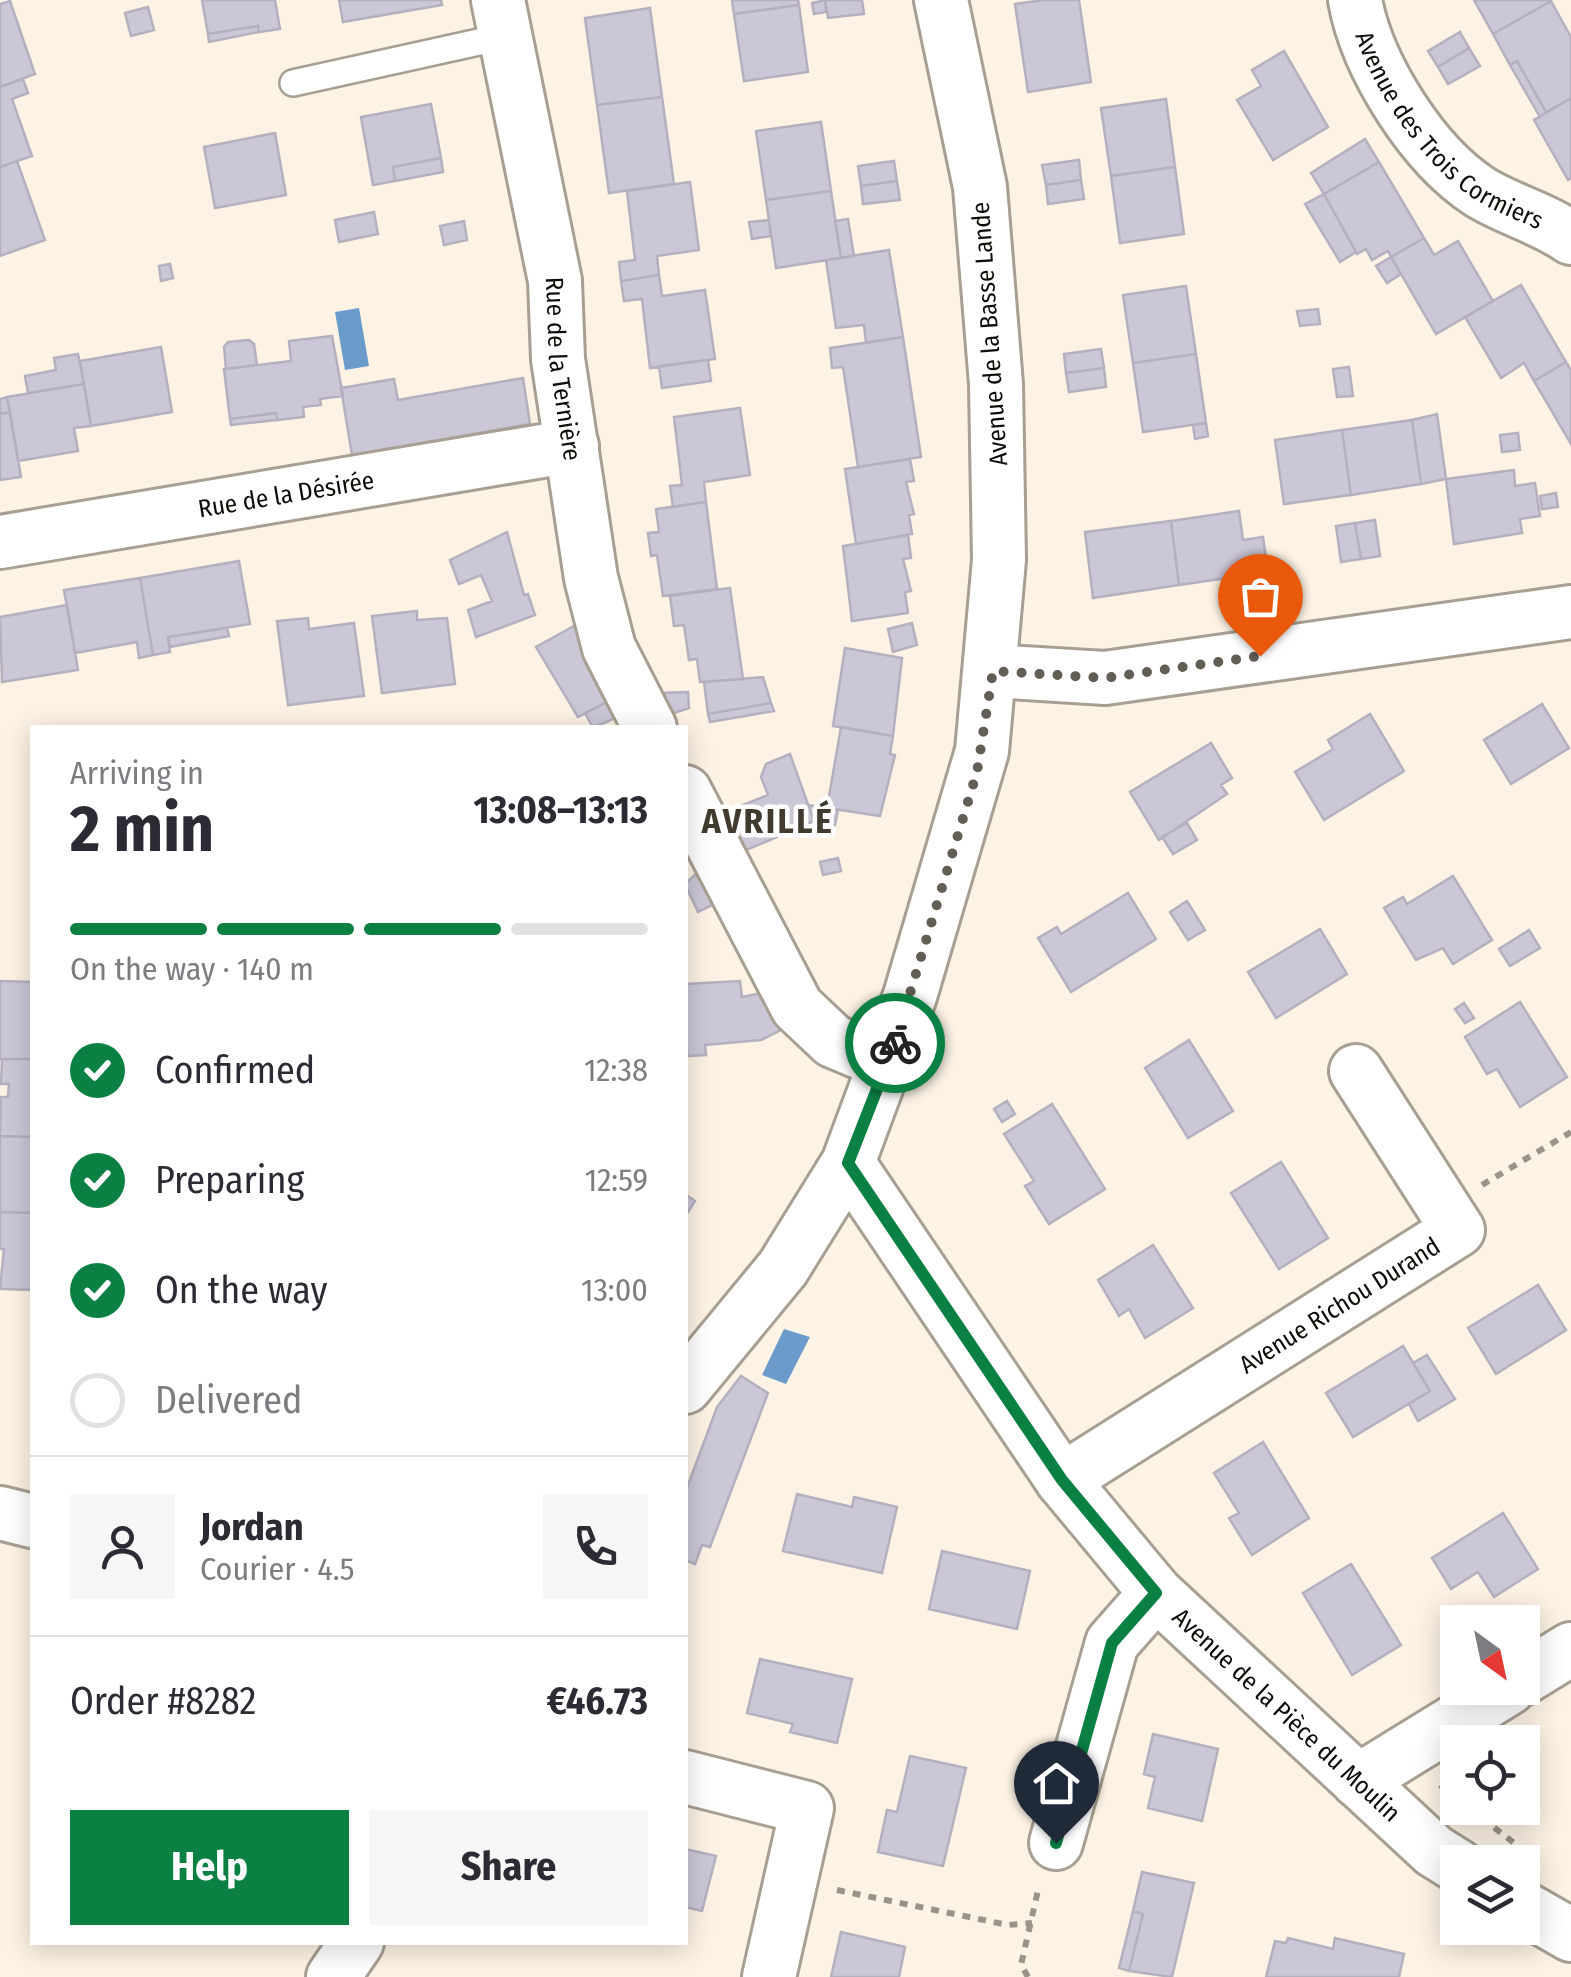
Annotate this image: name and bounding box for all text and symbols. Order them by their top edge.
street label: Avenue des Trois Cormiers [1348,27,1548,236]
street label: Avenue de la Basse Lande [966,201,1014,467]
street label: Rue de la Ternière [539,276,587,463]
street label: Rue de la Désirée [196,465,376,525]
pin [1218,554,1303,657]
icon: bag [1233,569,1288,624]
text: Arriving in [70,754,204,792]
text: 13:08–13:13 [474,787,648,833]
text: 2 min [70,790,214,868]
district label: AVRILLÉ [701,800,834,842]
text: On the way · 140 m [70,950,314,988]
courier [845,993,945,1093]
icon: bike [868,1016,923,1071]
icon: check [70,1043,125,1098]
text: Confirmed [155,1047,315,1093]
text: 12:38 [584,1051,648,1089]
icon: check [70,1153,125,1208]
text: Preparing [155,1157,304,1203]
text: 12:59 [585,1161,648,1199]
street label: Avenue Richou Durand [1234,1231,1446,1380]
icon: check [70,1263,125,1318]
text: On the way [155,1267,327,1313]
text: 13:00 [581,1271,648,1309]
text: Delivered [155,1377,302,1423]
button: person [70,1494,175,1599]
button: phone [543,1494,648,1599]
text: Jordan [200,1504,304,1550]
text: Courier · 4.5 [200,1550,355,1588]
street label: Avenue de la Pièce du Moulin [1166,1602,1406,1828]
north arrow [1440,1605,1540,1705]
map controls [1440,1605,1540,1945]
text: Order #8282 [70,1678,256,1724]
text: €46.73 [547,1678,648,1724]
button: locate [1440,1725,1540,1825]
pin [1014,1741,1099,1844]
icon: home [1029,1756,1084,1811]
button: Help [70,1810,349,1925]
button: Share [369,1810,648,1925]
button: layers [1440,1845,1540,1945]

